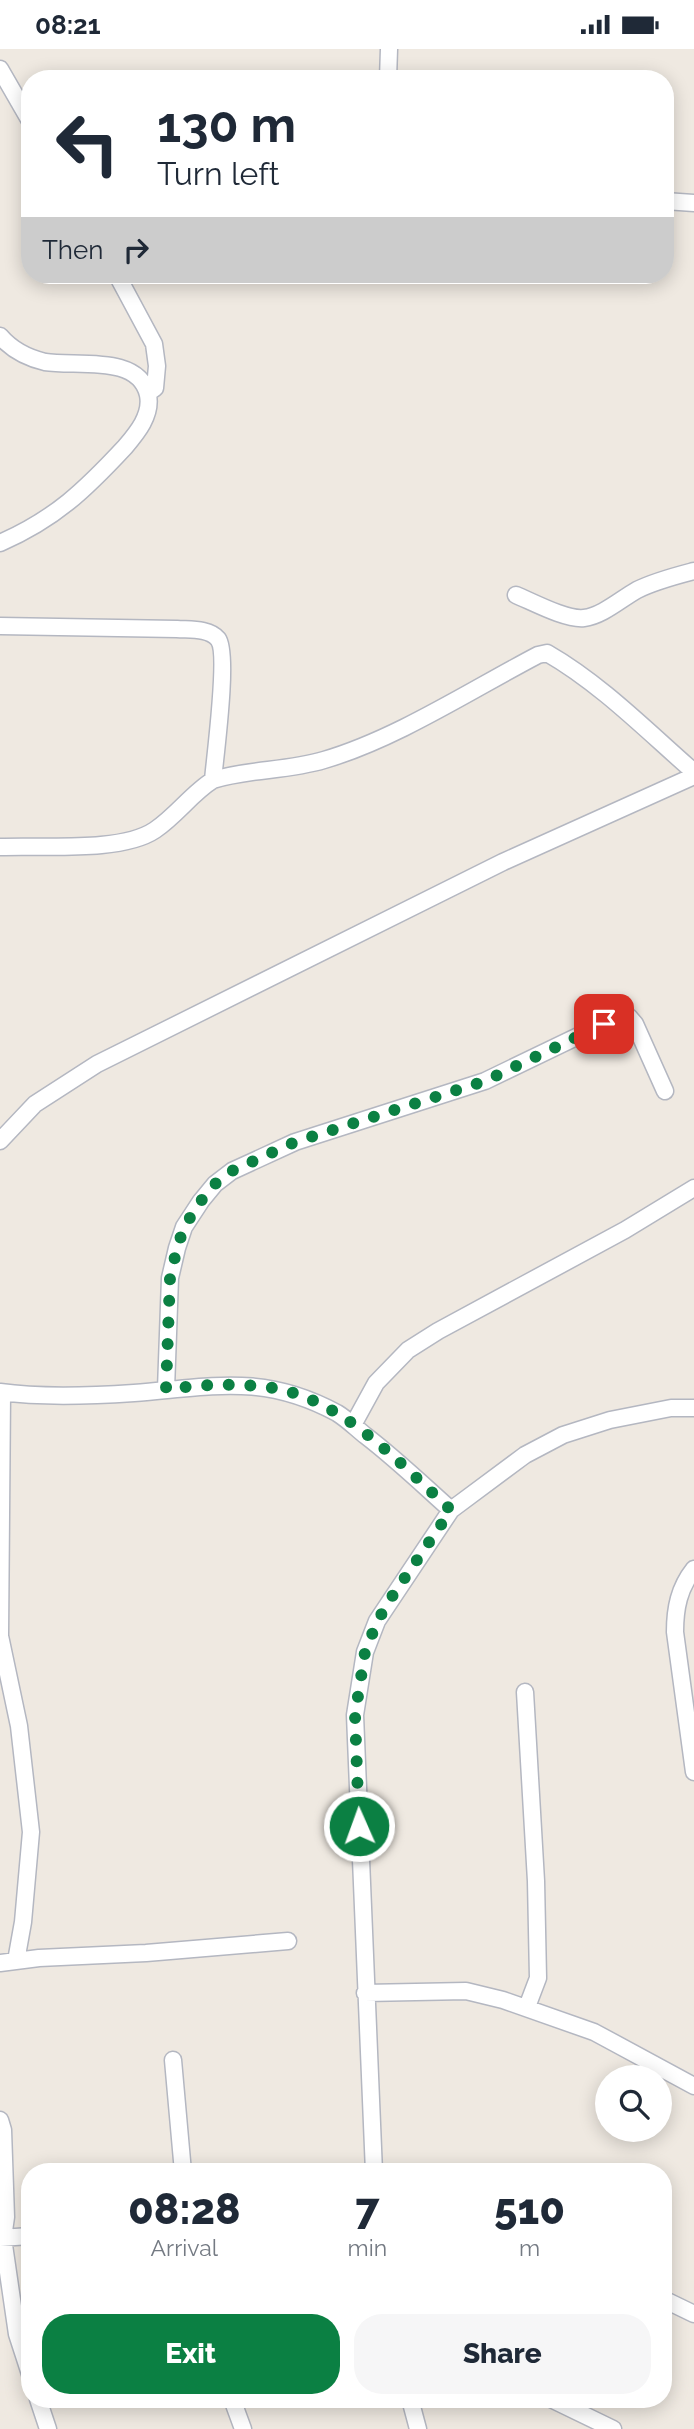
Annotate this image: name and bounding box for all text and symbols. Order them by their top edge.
text: 08:21 [35,10,101,40]
text: 130 m [157,96,296,153]
icon: left [42,98,133,189]
text: Turn left [157,155,279,192]
icon: right [117,231,155,269]
text: Then [42,235,103,265]
pin [574,994,634,1054]
icon: arrive [585,1005,623,1043]
position arrow [322,1789,396,1863]
map controls [595,2065,672,2142]
button: search [595,2065,672,2142]
text: 08:28 [128,2185,241,2234]
text: 7 [355,2185,379,2234]
text: 510 [494,2185,565,2234]
text: Arrival [151,2234,218,2261]
text: min [348,2234,387,2261]
text: m [519,2234,540,2261]
button: Exit [42,2314,340,2394]
button: Share [354,2314,651,2394]

